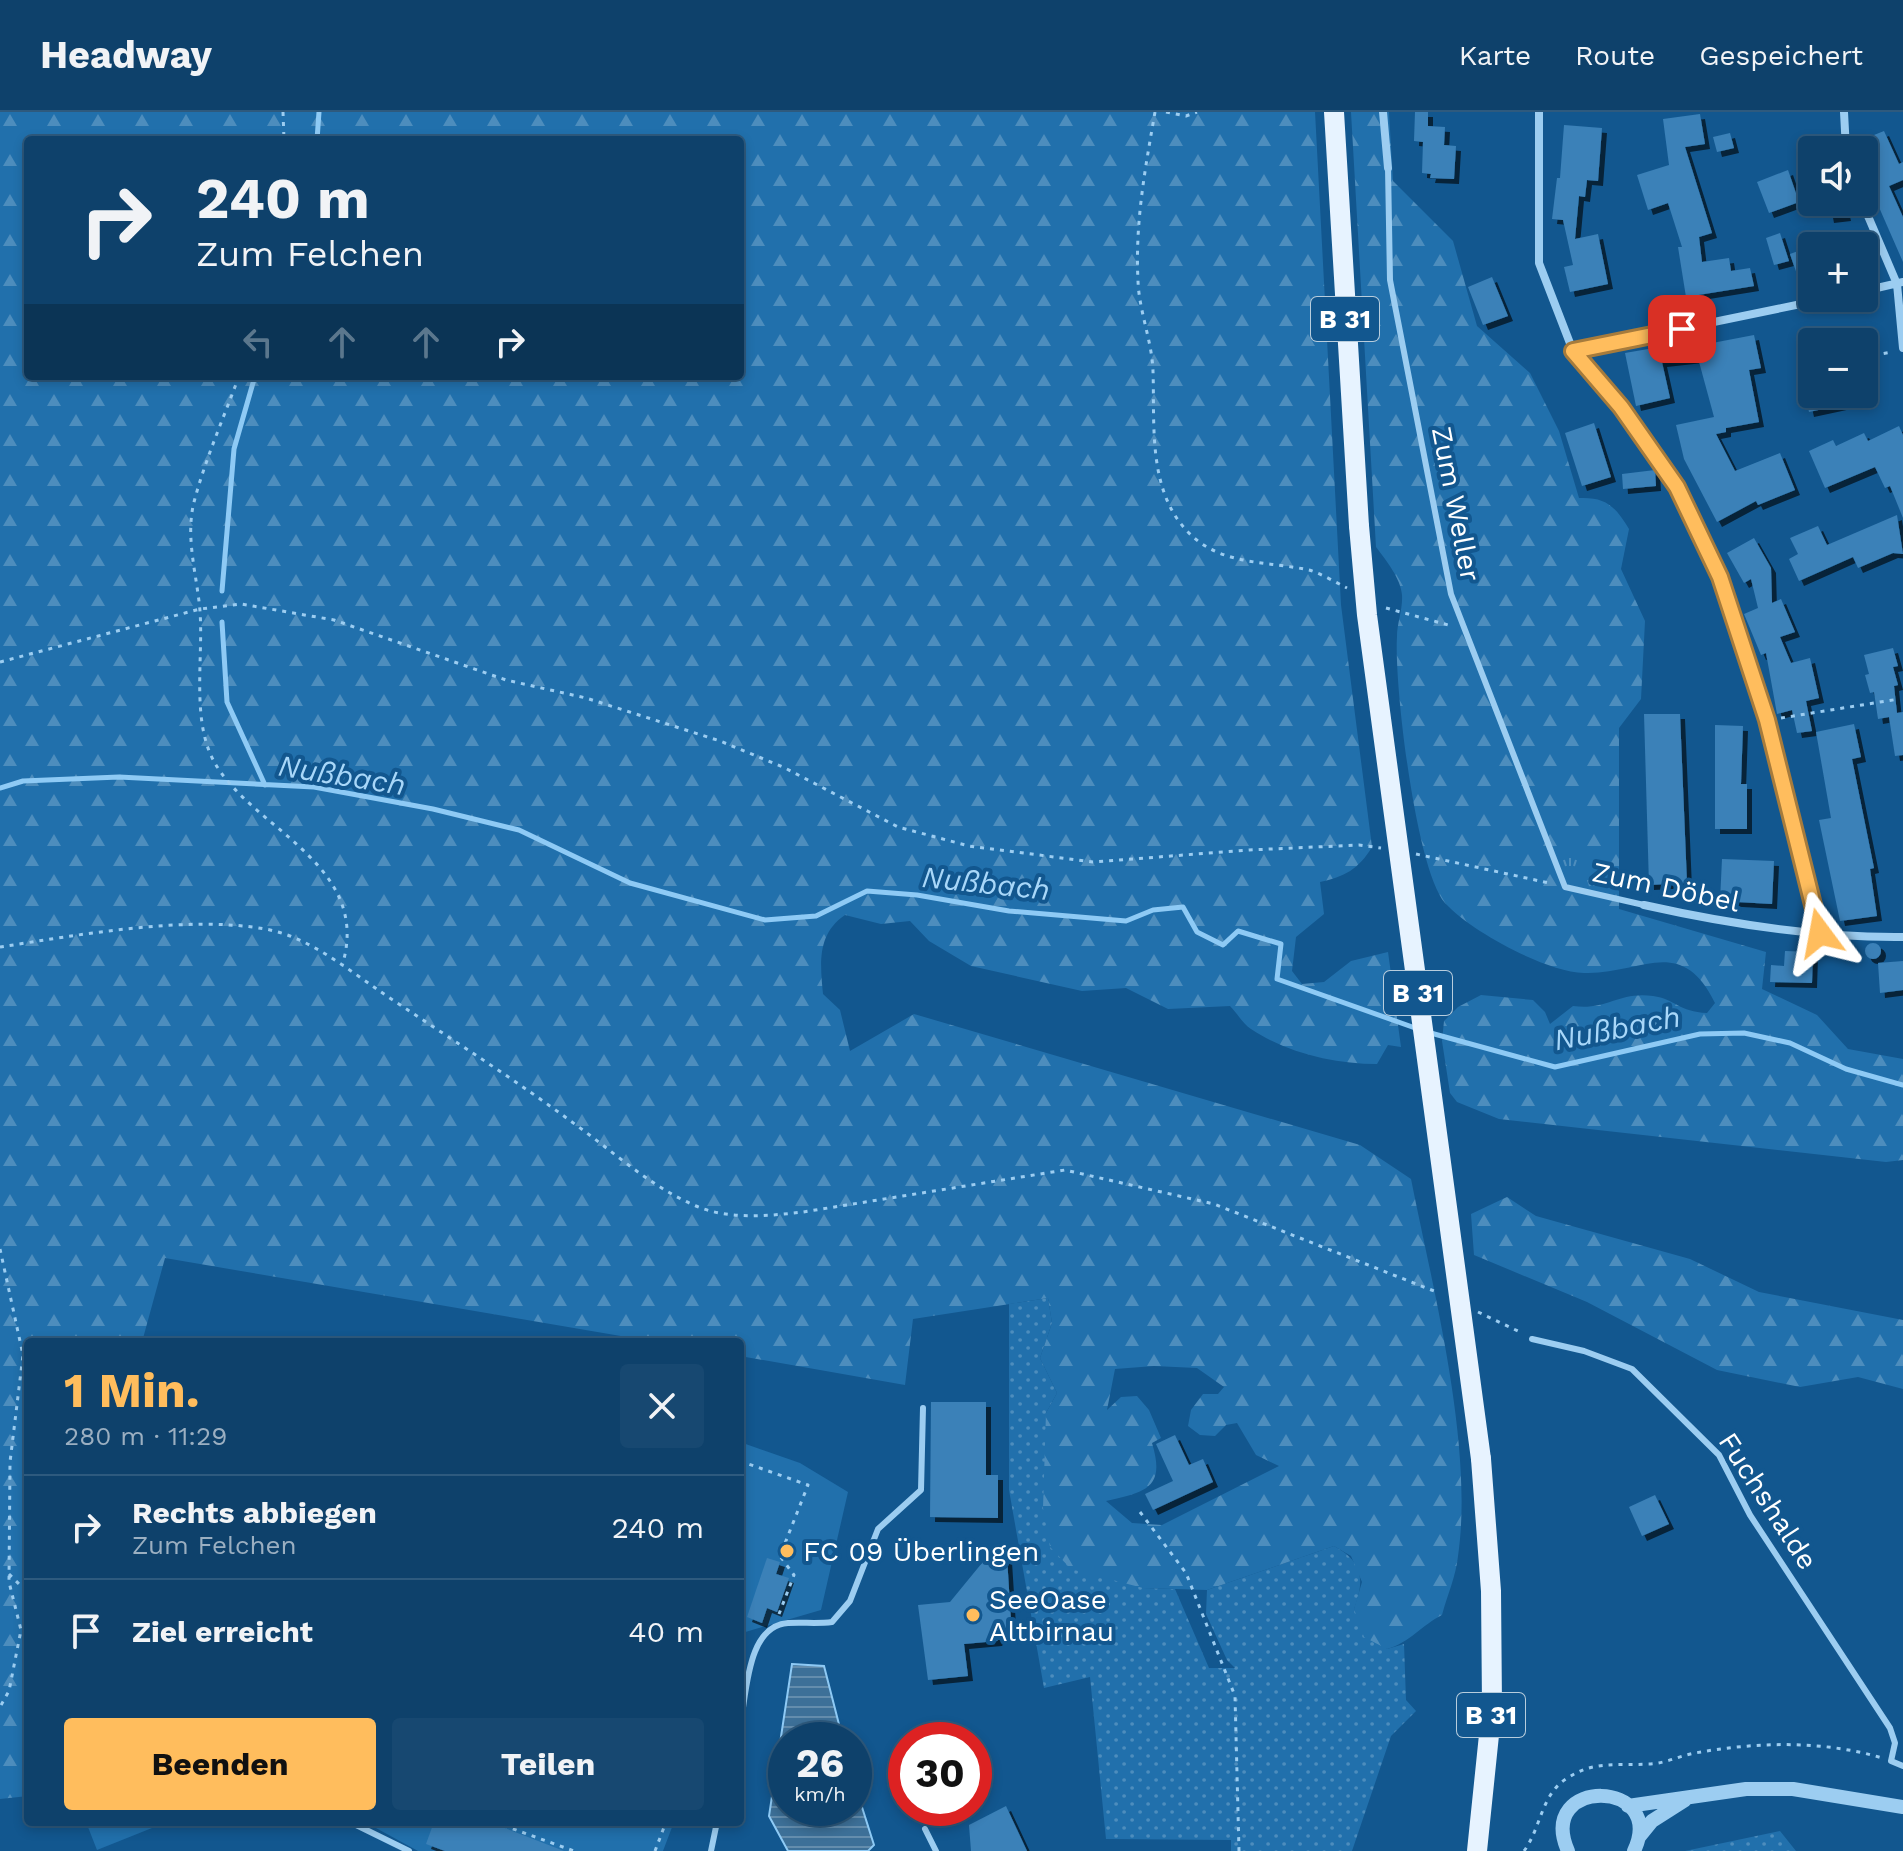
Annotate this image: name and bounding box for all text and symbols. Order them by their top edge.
text: Headway [40,33,212,77]
text: Karte [1459,39,1531,72]
text: Route [1575,39,1655,72]
text: Gespeichert [1699,39,1863,72]
map controls [1798,136,1878,408]
button: sound [1798,136,1878,216]
text: 240 m [196,166,370,232]
icon: right [64,168,168,272]
button: + [1798,232,1878,312]
text: Zum Felchen [196,233,424,275]
pin [1648,295,1716,363]
road number: B 31 [1311,297,1379,341]
icon: arrive [1660,307,1704,351]
icon: left [236,320,280,364]
icon: ahead [320,320,364,364]
icon: ahead [404,320,448,364]
icon: right [488,320,532,364]
button: − [1798,328,1878,408]
street label: Zum Weller [1425,424,1487,584]
water label: Nußbach [276,748,408,802]
street label: Zum Döbel [1589,855,1743,919]
water label: Nußbach [920,859,1052,907]
position arrow [1778,891,1862,975]
road number: B 31 [1384,971,1452,1015]
water label: Nußbach [1551,999,1683,1057]
text: 1 Min. [64,1362,200,1419]
button: close [620,1364,704,1448]
text: 280 m · 11:29 [64,1421,227,1451]
street label: Fuchshalde [1712,1426,1824,1576]
text: Rechts abbiegen [132,1495,377,1530]
icon: right [64,1505,108,1549]
text: 240 m [612,1510,704,1545]
text: Zum Felchen [132,1530,297,1560]
place label: FC 09 Überlingen [803,1535,1039,1568]
marker: FC 09 Überlingen [778,1542,796,1560]
place label: SeeOase Altbirnau [989,1583,1114,1648]
marker: SeeOase Altbirnau [964,1606,982,1624]
icon: arrive [64,1609,108,1653]
text: Ziel erreicht [132,1614,313,1649]
text: 40 m [628,1614,704,1649]
road number: B 31 [1457,1693,1525,1737]
button: Beenden [64,1718,376,1810]
button: Teilen [392,1718,704,1810]
speed limit sign: 30 [888,1722,992,1826]
text: 26 [796,1740,844,1787]
text: km/h [794,1782,846,1806]

